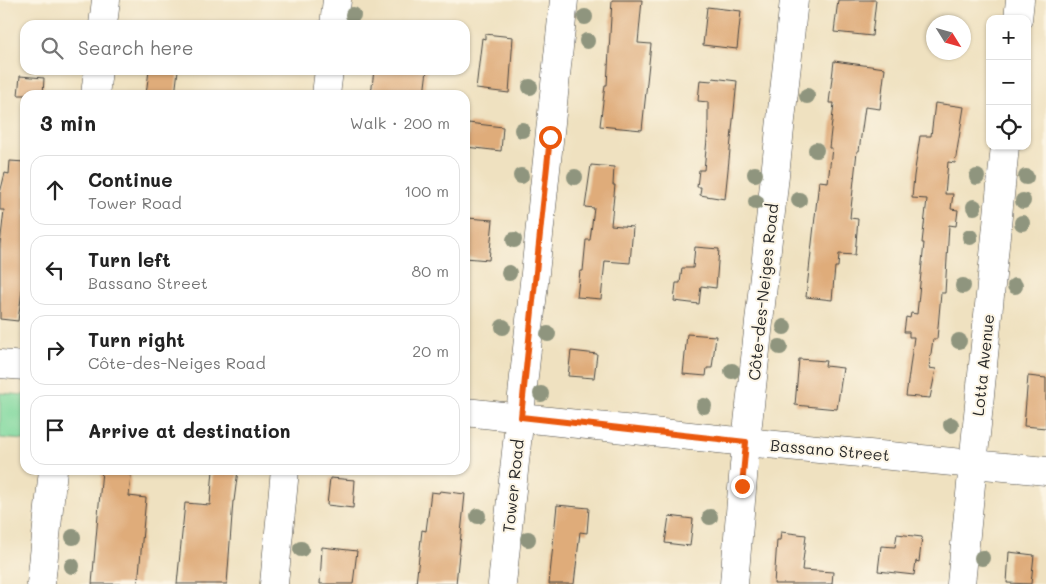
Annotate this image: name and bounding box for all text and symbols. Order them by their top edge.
north arrow [926,15,971,60]
map controls [986,15,1031,150]
button: + [986,15,1031,60]
search box [20,20,470,75]
icon: search [38,34,66,62]
text: Search here [78,35,194,60]
button: − [986,60,1031,105]
button: locate [986,105,1031,150]
text: 3 min [40,109,96,136]
text: Walk · 200 m [350,112,450,133]
route start [539,126,562,149]
text: Continue [88,167,173,192]
icon: ahead [41,176,69,204]
text: 100 m [404,180,449,201]
text: Tower Road [88,192,182,213]
street label: Côte-des-Neiges Road [743,202,782,381]
text: Turn left [88,247,171,272]
icon: left [41,256,69,284]
text: 80 m [412,260,449,281]
text: Bassano Street [88,272,208,293]
street label: Lotta Avenue [967,313,998,417]
text: Turn right [88,327,185,352]
icon: right [41,336,69,364]
text: 20 m [412,340,449,361]
text: Côte-des-Neiges Road [88,352,266,373]
icon: arrive [41,416,69,444]
text: Arrive at destination [88,418,291,443]
street label: Bassano Street [769,434,891,465]
street label: Tower Road [497,438,528,534]
route end [731,475,754,498]

